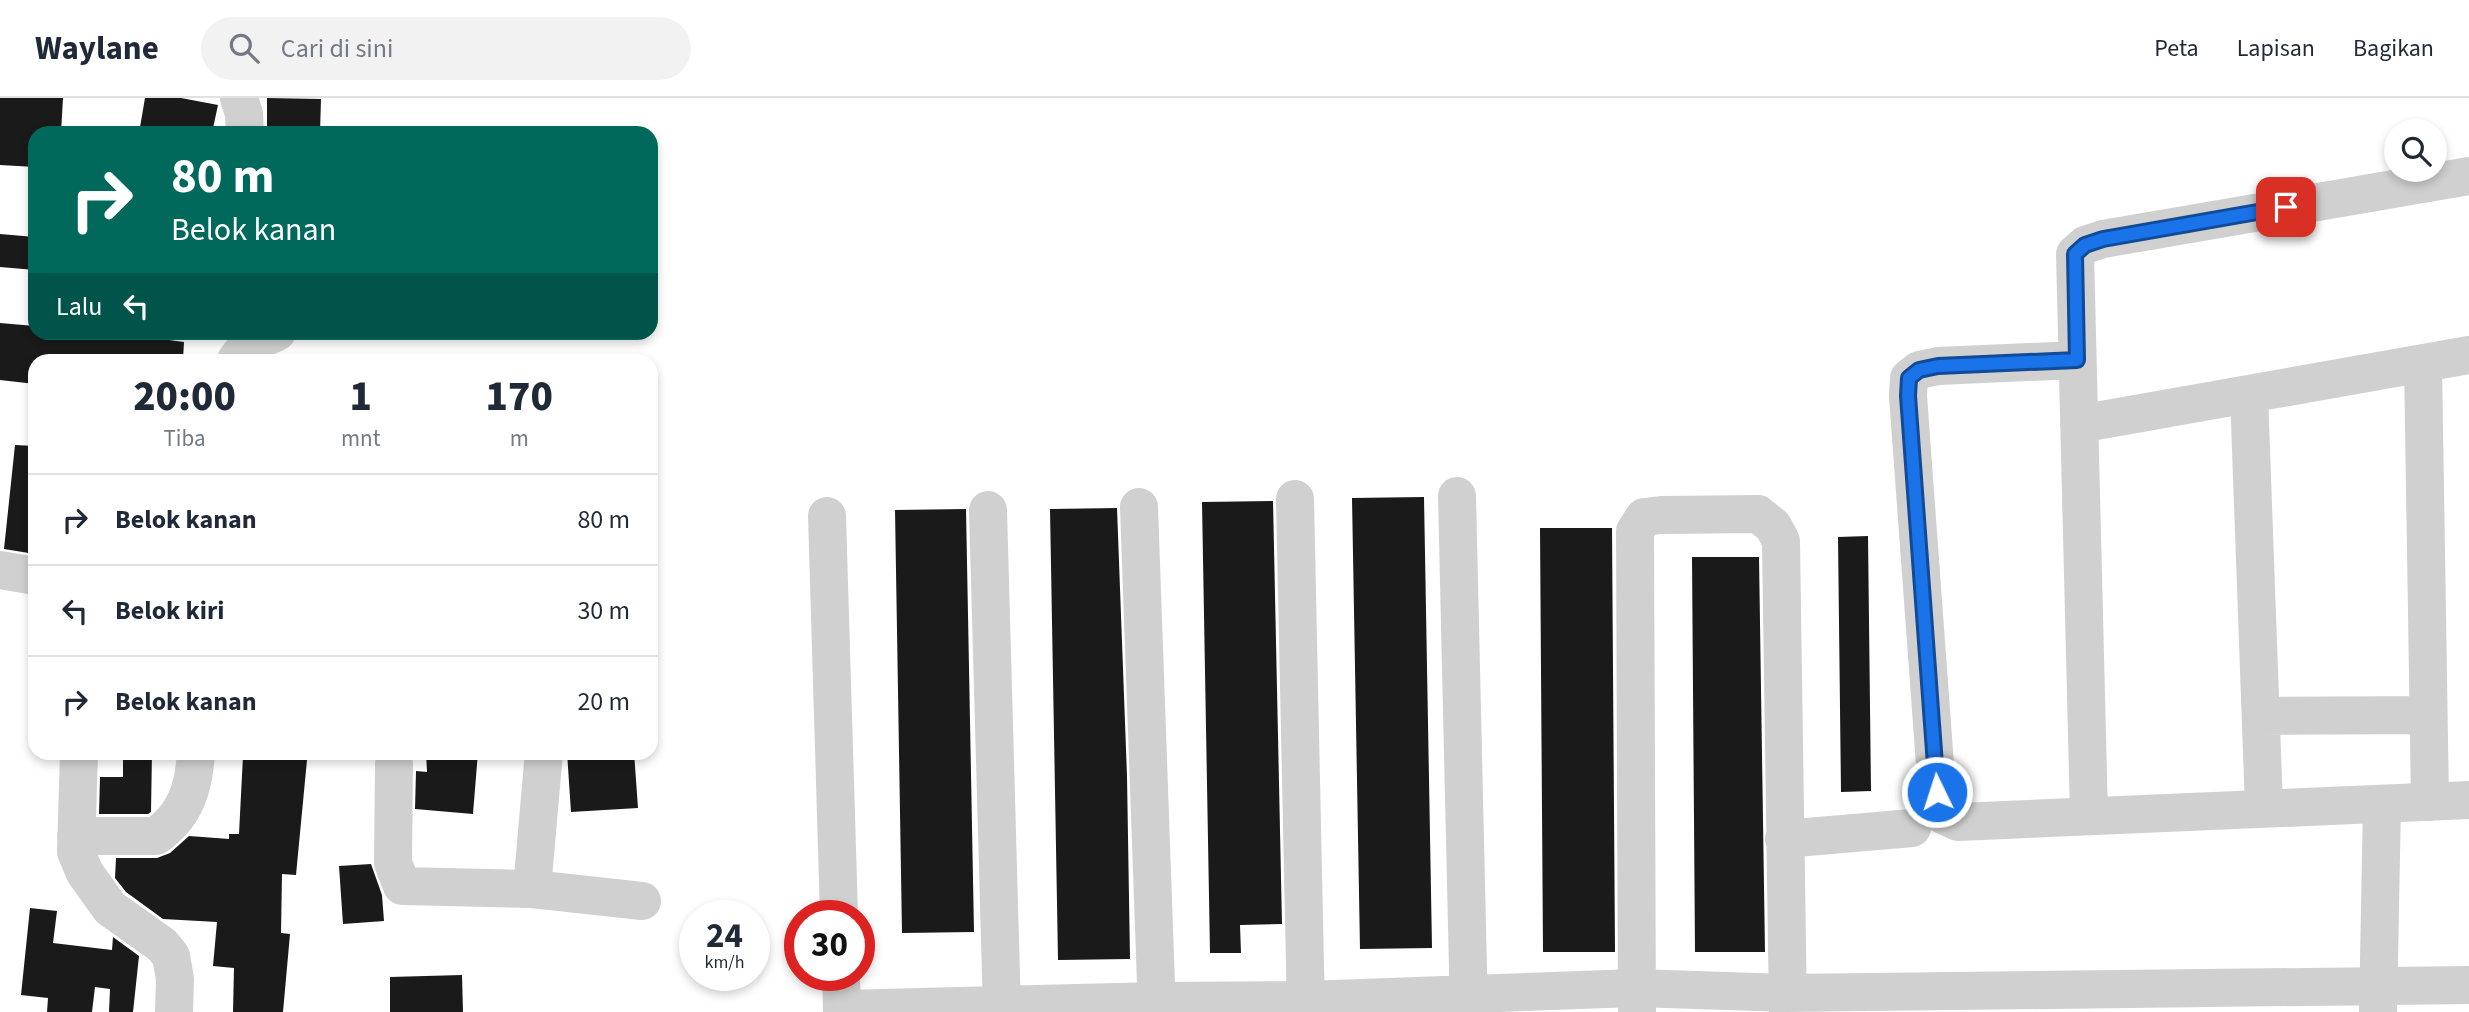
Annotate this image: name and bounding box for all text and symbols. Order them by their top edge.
search box [201,17,691,80]
text: Waylane [35,25,159,72]
icon: search [225,29,263,67]
text: Cari di sini [281,30,393,67]
text: Peta [2154,31,2199,66]
text: Lapisan [2237,31,2315,66]
text: Bagikan [2353,31,2434,66]
map controls [2384,119,2447,182]
button: search [2384,119,2447,182]
text: 80 m [171,142,275,212]
icon: right [56,154,147,245]
pin [2256,177,2316,237]
icon: arrive [2267,188,2305,226]
text: Belok kanan [171,207,336,253]
icon: left [117,287,155,325]
text: Lalu [56,288,103,325]
text: 20:00 [133,367,236,427]
text: 1 [349,367,372,427]
text: 170 [486,367,553,427]
text: Tiba [164,422,205,455]
text: mnt [341,422,380,455]
text: m [510,422,529,455]
icon: right [56,501,94,539]
text: Belok kanan [115,501,257,538]
text: 80 m [577,501,630,538]
icon: left [56,592,94,630]
text: Belok kiri [115,592,224,629]
text: 30 m [577,592,630,629]
icon: right [56,683,94,721]
text: Belok kanan [115,683,257,720]
text: 20 m [577,683,630,720]
position arrow [1900,755,1974,829]
speed limit sign: 30 [784,900,875,991]
text: 24 [706,911,743,961]
text: km/h [705,950,744,975]

